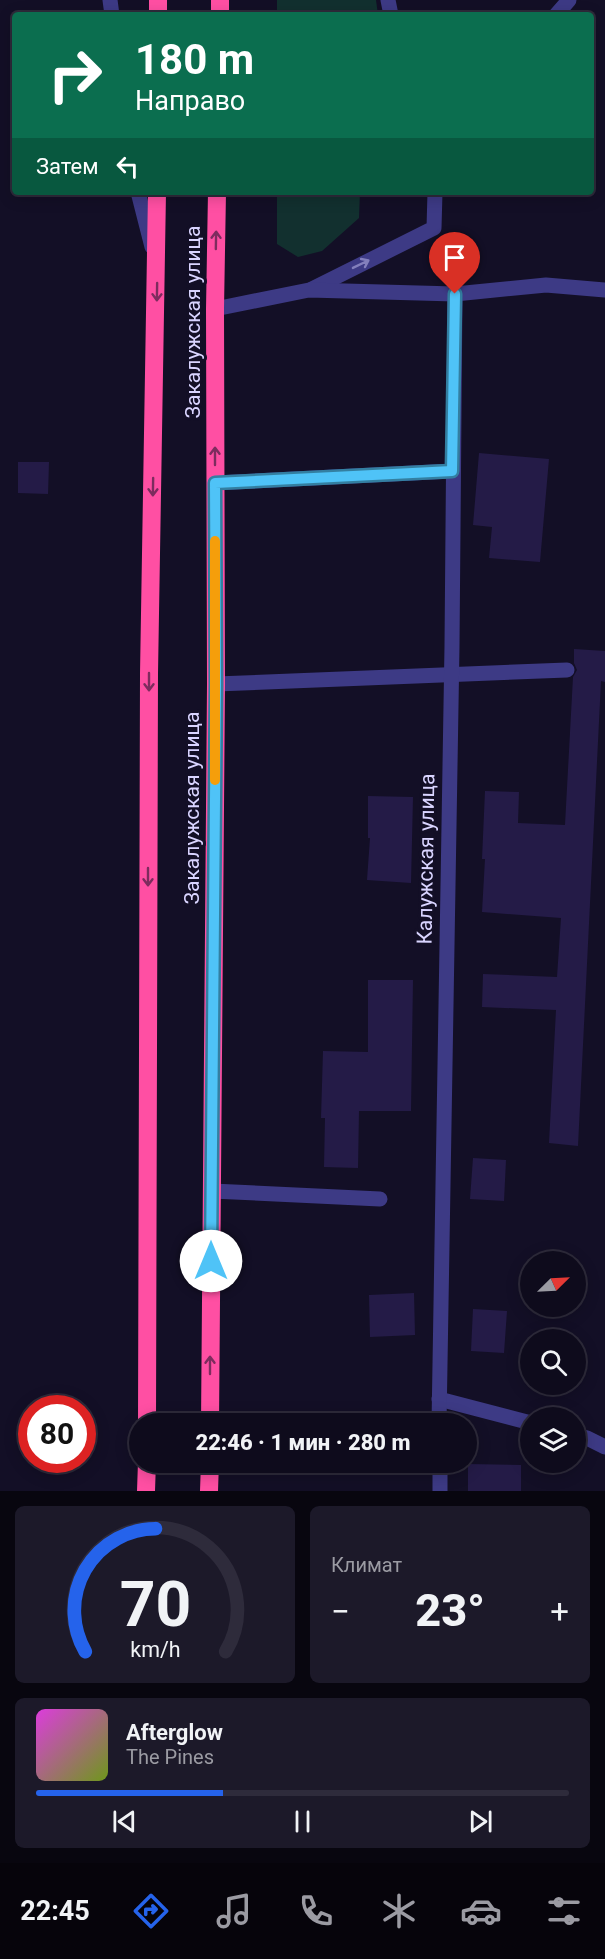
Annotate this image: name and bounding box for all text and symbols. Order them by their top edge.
text: 180 m [135,35,254,84]
icon: right [36,36,114,114]
text: Направо [135,85,245,117]
icon: left [111,150,144,183]
text: Затем [36,154,99,179]
street label: Закалужская улица [181,226,205,418]
one-way arrow [210,231,222,251]
pin [429,232,480,294]
icon: arrive [438,241,471,274]
one-way arrow [352,258,370,269]
one-way arrow [151,282,163,302]
one-way arrow [209,447,221,467]
one-way arrow [147,477,158,497]
one-way arrow [143,672,155,692]
street label: Закалужская улица [180,712,204,904]
street label: Калужская улица [413,773,439,945]
one-way arrow [142,867,154,887]
position arrow [179,1229,243,1293]
north arrow [520,1251,586,1317]
map controls [520,1251,586,1473]
button: search [520,1329,586,1395]
one-way arrow [204,1356,216,1376]
speed limit sign: 80 [18,1395,96,1473]
button: layers [520,1407,586,1473]
text: 22:46 · 1 мин · 280 m [195,1430,411,1455]
text: Климат [331,1553,402,1577]
text: 70 [119,1568,191,1641]
text: 23° [415,1584,485,1637]
text: − [331,1592,350,1631]
text: + [550,1592,569,1631]
text: km/h [130,1637,180,1662]
text: Afterglow [126,1720,223,1745]
text: The Pines [126,1745,214,1769]
icon: previous [108,1805,141,1838]
icon: pause [286,1805,319,1838]
icon: next [464,1805,497,1838]
icon: directions [130,1890,172,1932]
icon: music [213,1890,255,1932]
icon: phone [295,1890,337,1932]
icon: climate [378,1890,420,1932]
icon: car [460,1890,502,1932]
icon: filters [543,1890,585,1932]
text: 22:45 [20,1895,90,1927]

